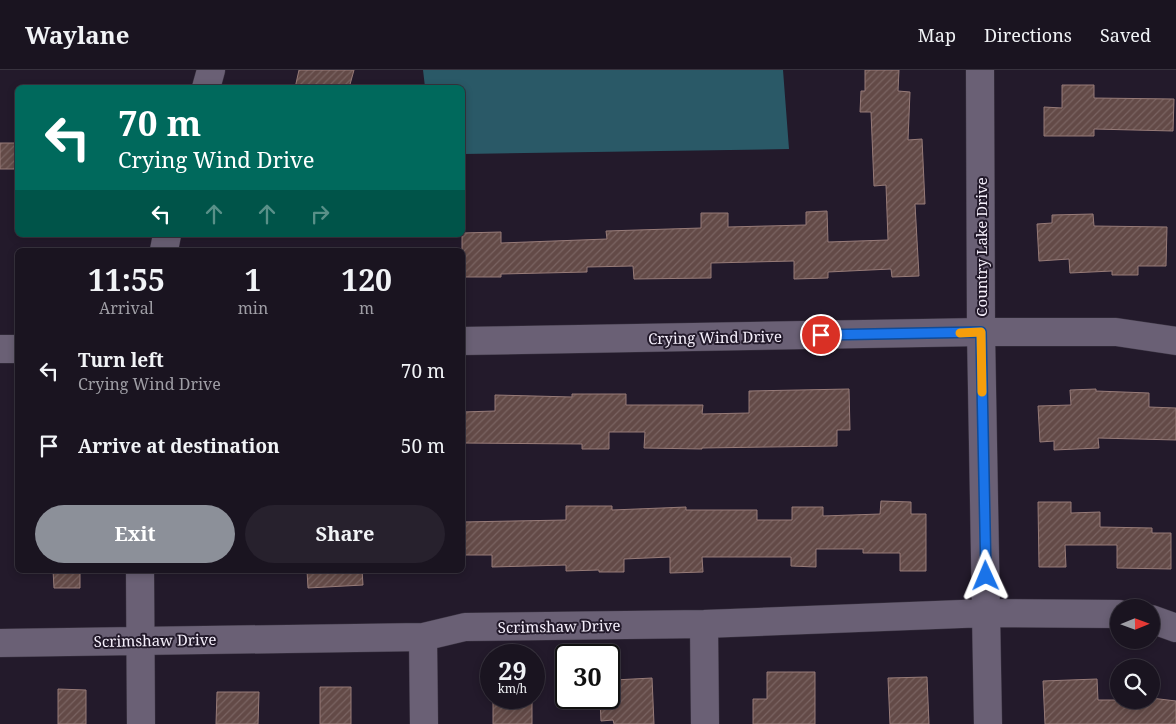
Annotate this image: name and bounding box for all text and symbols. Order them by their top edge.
text: Waylane [25,18,129,51]
text: Map [918,23,956,47]
text: Directions [984,23,1072,47]
text: Saved [1100,23,1151,47]
text: 70 m [118,99,201,146]
icon: left [35,105,100,170]
text: Crying Wind Drive [118,144,314,174]
street label: Country Lake Drive [971,177,991,317]
icon: left [147,200,175,228]
icon: ahead [200,200,228,228]
icon: ahead [253,200,281,228]
icon: right [306,200,334,228]
text: 11:55 [88,259,165,300]
text: 1 [245,259,261,300]
text: 120 [341,259,392,300]
text: Arrival [99,297,154,319]
text: min [238,297,268,319]
text: m [359,297,374,319]
pin [800,314,842,356]
icon: arrive [807,321,835,349]
street label: Crying Wind Drive [648,326,782,348]
text: Turn left [78,347,164,373]
icon: left [35,357,63,385]
text: 70 m [401,358,445,384]
text: Crying Wind Drive [78,373,221,395]
icon: arrive [35,432,63,460]
text: Arrive at destination [78,433,280,459]
text: 50 m [401,433,445,459]
button: Exit [35,505,235,563]
button: Share [245,505,445,563]
position arrow [959,549,1011,601]
north arrow [1110,599,1160,649]
map controls [1110,599,1160,709]
street label: Scrimshaw Drive [498,615,620,637]
street label: Scrimshaw Drive [94,629,216,651]
speed limit sign: 30 [555,644,620,709]
text: 29 [498,653,527,687]
button: search [1110,659,1160,709]
text: km/h [498,680,527,697]

